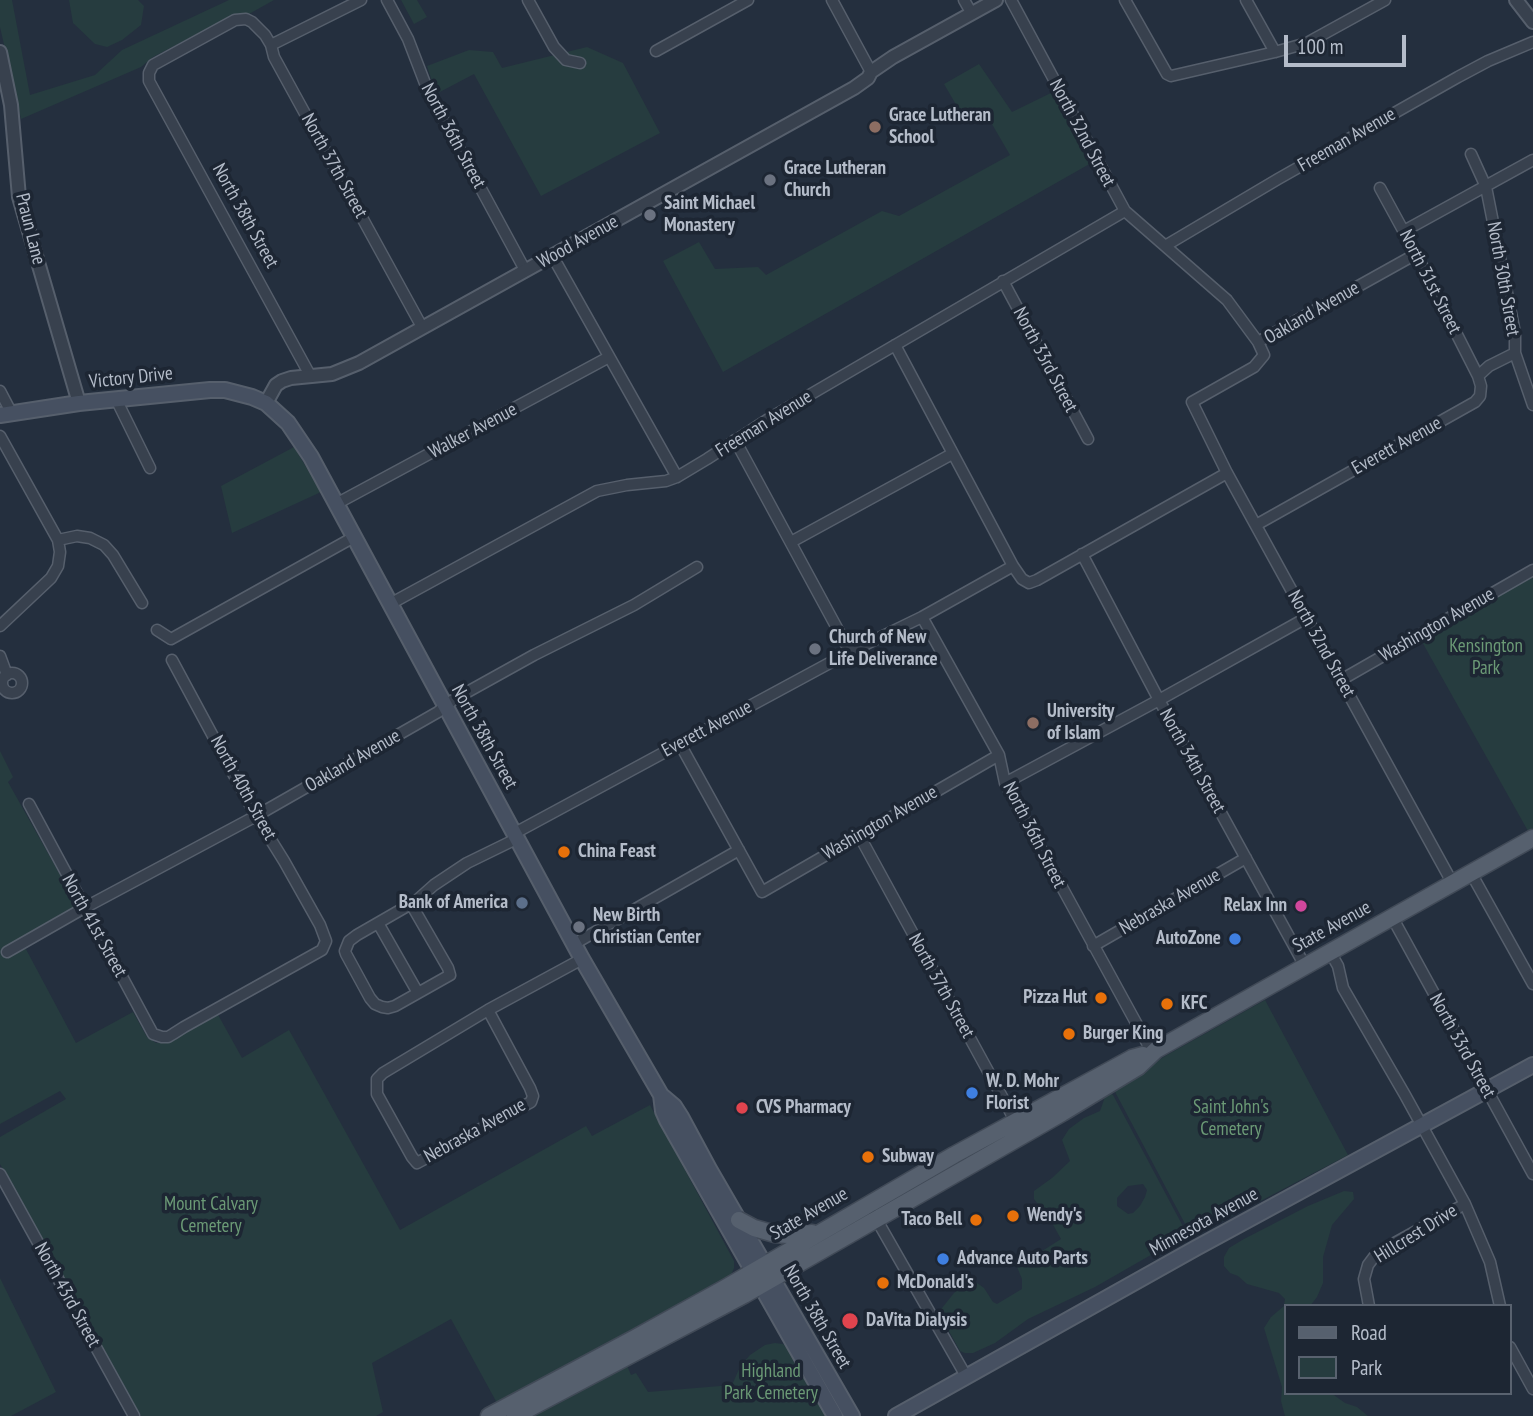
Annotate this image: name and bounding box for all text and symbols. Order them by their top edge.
scale bar [1288,21,1410,65]
text: 100 m [1297,33,1343,60]
street label: North 32nd Street [1044,75,1120,191]
street label: North 36th Street [416,80,490,192]
street label: Freeman Avenue [1294,103,1400,177]
place label: Grace Lutheran School [889,105,991,149]
street label: North 37th Street [296,110,372,222]
marker: Grace Lutheran School [867,119,883,135]
place label: Grace Lutheran Church [784,158,886,202]
street label: North 38th Street [207,160,283,272]
marker: Grace Lutheran Church [762,172,778,188]
street label: Praun Lane [10,191,50,267]
place label: Saint Michael Monastery [664,193,755,237]
marker: Saint Michael Monastery [642,207,658,223]
street label: Wood Avenue [534,211,622,273]
street label: North 30th Street [1482,220,1524,338]
street label: North 31st Street [1394,226,1466,338]
street label: Oakland Avenue [1260,277,1364,349]
street label: North 33rd Street [1008,304,1082,416]
street label: Victory Drive [88,362,174,394]
street label: Freeman Avenue [712,385,816,463]
street label: Walker Avenue [425,398,521,464]
street label: Everett Avenue [1348,412,1446,480]
street label: Washington Avenue [1375,583,1499,667]
street label: North 32nd Street [1282,587,1360,701]
place label: Church of New Life Deliverance [829,627,938,671]
park label: Kensington Park [1449,636,1523,680]
marker: Church of New Life Deliverance [807,641,823,657]
street label: North 38th Street [446,681,522,793]
street label: Everett Avenue [658,696,756,762]
place label: University of Islam [1047,701,1114,745]
street label: North 34th Street [1154,705,1230,817]
marker: University of Islam [1025,715,1041,731]
street label: Oakland Avenue [301,725,405,797]
street label: North 40th Street [205,732,281,844]
street label: North 36th Street [998,778,1070,892]
street label: Washington Avenue [818,781,942,865]
place label: China Feast [578,841,656,863]
marker: China Feast [556,844,572,860]
street label: Nebraska Avenue [1116,864,1224,940]
street label: North 41st Street [56,871,132,981]
place label: Bank of America [399,892,508,914]
marker: Bank of America [514,895,530,911]
place label: Relax Inn [1224,895,1287,917]
street label: State Avenue [1289,896,1375,958]
marker: Relax Inn [1293,898,1309,914]
place label: New Birth Christian Center [593,905,701,949]
marker: New Birth Christian Center [571,919,587,935]
place label: AutoZone [1156,928,1221,950]
street label: North 37th Street [903,930,979,1042]
marker: AutoZone [1227,931,1243,947]
place label: Pizza Hut [1023,987,1087,1009]
marker: Pizza Hut [1093,990,1109,1006]
street label: North 33rd Street [1424,990,1500,1102]
place label: KFC [1181,993,1208,1015]
marker: KFC [1159,996,1175,1012]
place label: Burger King [1083,1023,1163,1045]
marker: Burger King [1061,1026,1077,1042]
place label: W. D. Mohr Florist [986,1071,1059,1115]
marker: W. D. Mohr Florist [964,1085,980,1101]
street label: Nebraska Avenue [420,1094,530,1168]
place label: CVS Pharmacy [756,1097,851,1119]
park label: Saint John's Cemetery [1193,1097,1269,1141]
marker: CVS Pharmacy [734,1100,750,1116]
place label: Subway [882,1146,934,1168]
marker: Subway [860,1149,876,1165]
street label: State Avenue [766,1183,852,1245]
street label: Minnesota Avenue [1146,1183,1262,1261]
park label: Mount Calvary Cemetery [164,1194,258,1238]
street label: Hillcrest Drive [1370,1200,1462,1268]
place label: Wendy's [1027,1205,1082,1227]
marker: Wendy's [1005,1208,1021,1224]
place label: Taco Bell [901,1209,962,1231]
marker: Taco Bell [968,1212,984,1228]
street label: North 43rd Street [29,1239,105,1351]
place label: Advance Auto Parts [957,1248,1088,1270]
marker: Advance Auto Parts [935,1251,951,1267]
street label: North 38th Street [778,1261,856,1373]
place label: McDonald's [897,1272,974,1294]
marker: McDonald's [875,1275,891,1291]
legend [1284,1304,1512,1395]
place label: DaVita Dialysis [866,1310,967,1332]
marker: DaVita Dialysis [840,1311,860,1331]
text: Road [1351,1319,1387,1346]
text: Park [1351,1354,1382,1381]
park label: Highland Park Cemetery [724,1361,818,1405]

